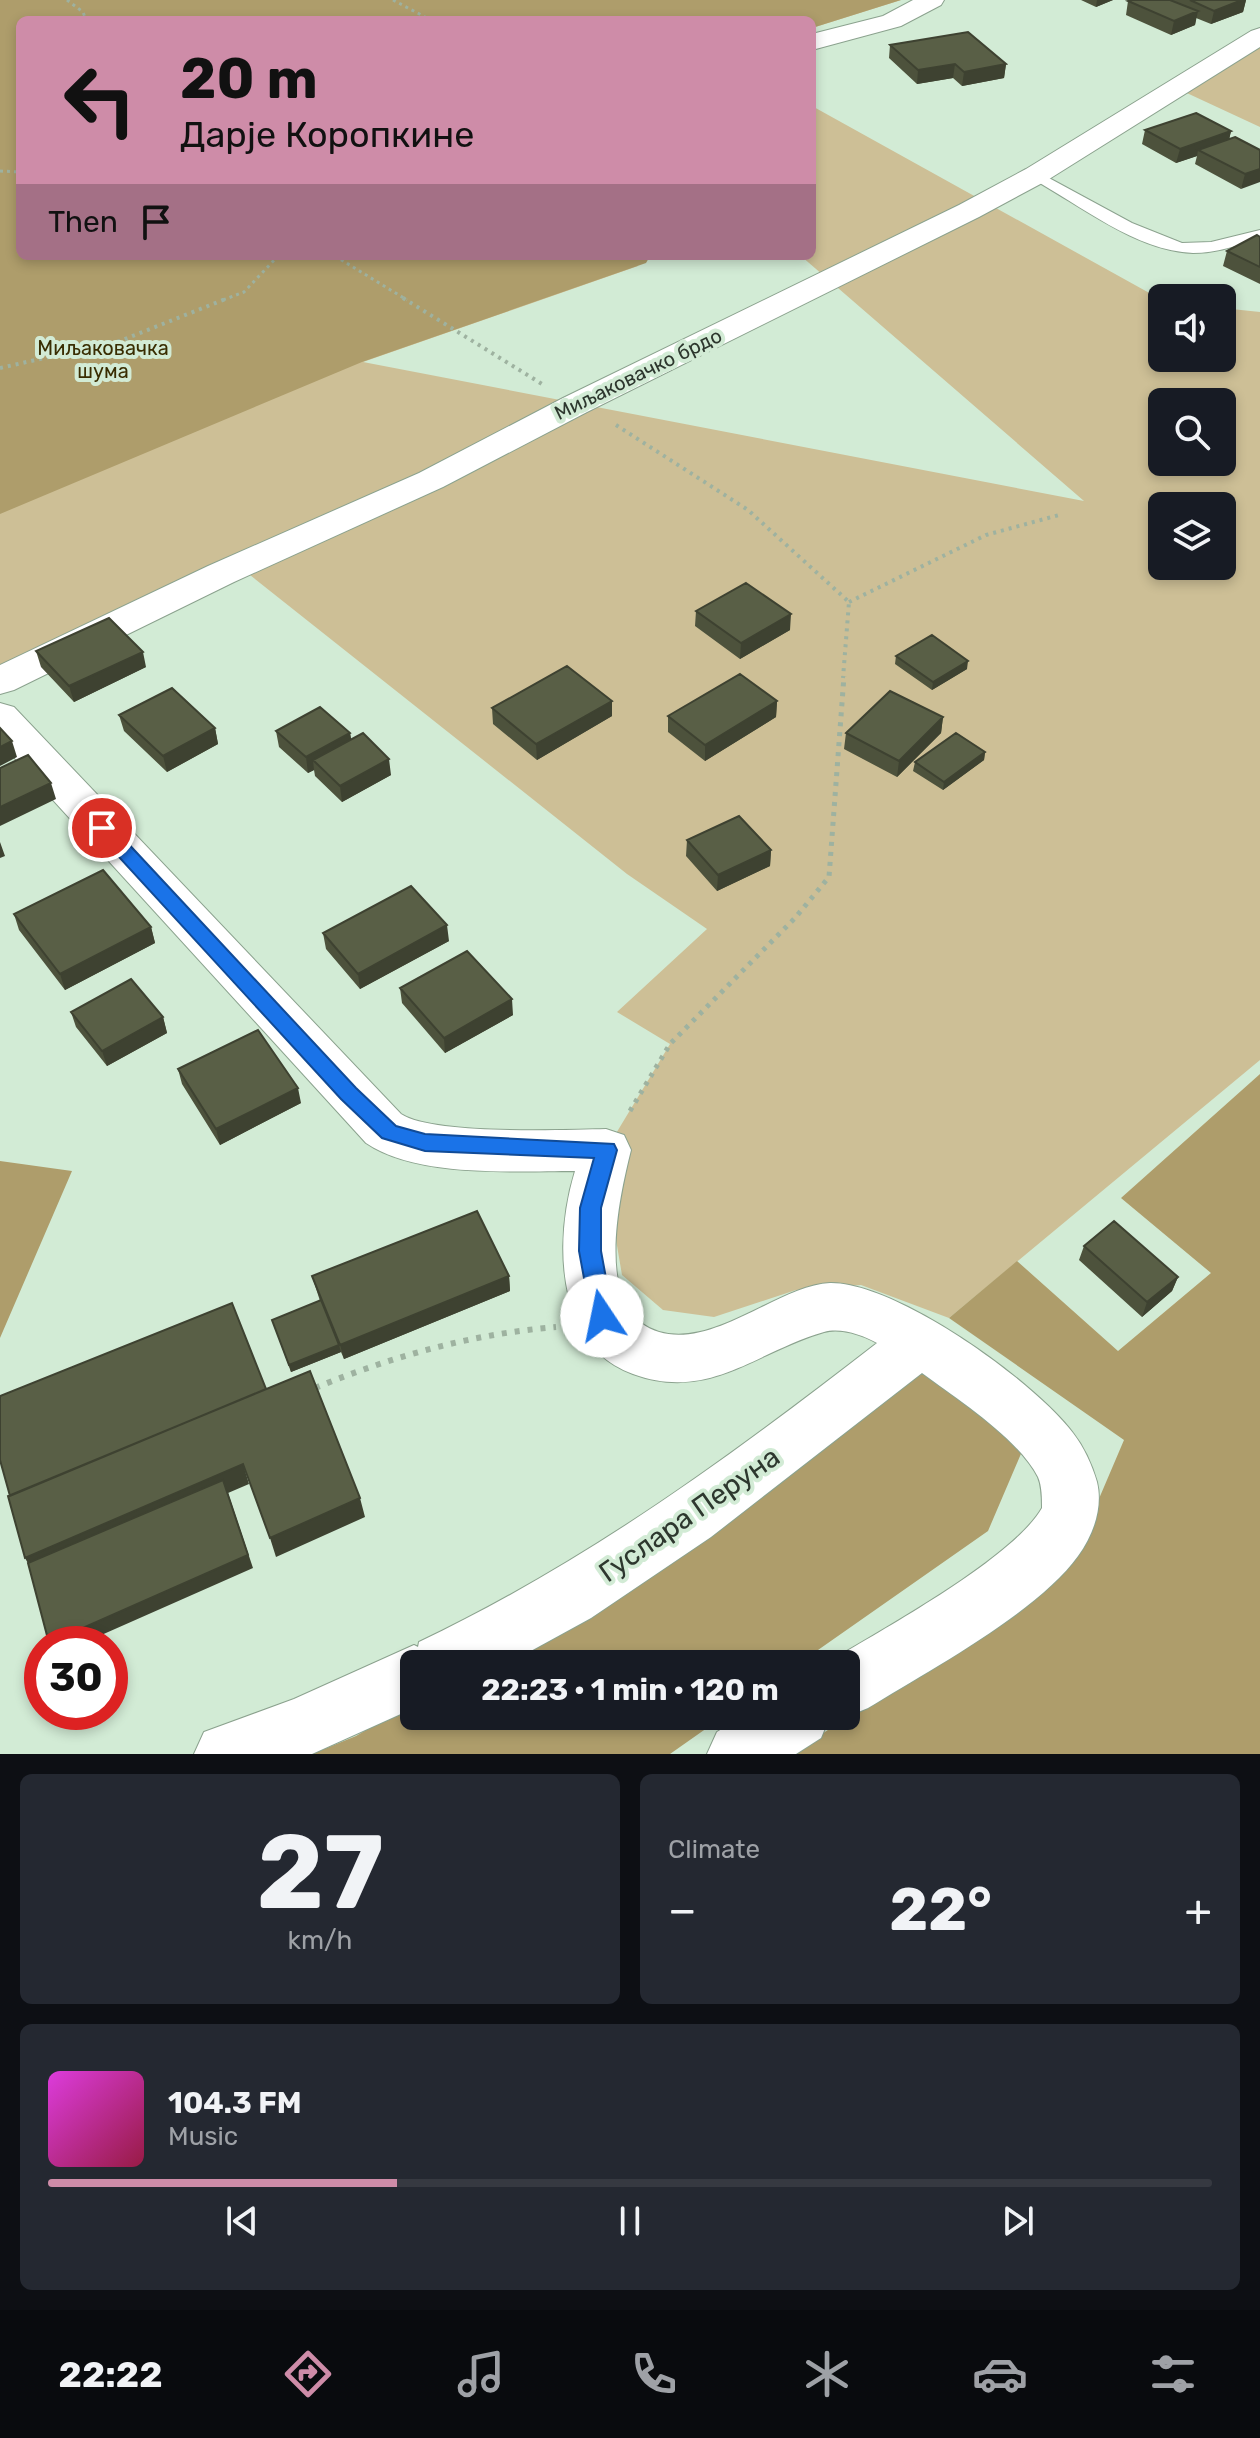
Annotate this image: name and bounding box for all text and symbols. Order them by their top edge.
text: 20 m [180,46,318,112]
icon: left [48,48,152,152]
text: Дарје Коропкине [180,113,474,156]
icon: arrive [134,200,178,244]
text: Then [48,204,118,240]
map controls [1148,284,1236,580]
button: sound [1148,284,1236,372]
street label: Миљаковачко брдо [550,323,726,425]
park label: Миљаковачка шума [37,336,169,383]
button: search [1148,388,1236,476]
button: layers [1148,492,1236,580]
pin [68,794,136,862]
icon: arrive [80,806,124,850]
position arrow [560,1274,644,1358]
street label: Гуслара Перуна [593,1440,786,1589]
speed limit sign: 30 [24,1626,128,1730]
text: 22:23 · 1 min · 120 m [481,1672,779,1708]
text: 27 [256,1811,384,1934]
text: Climate [668,1834,760,1865]
text: 22° [889,1874,992,1945]
text: − [668,1884,697,1936]
text: + [1185,1884,1212,1936]
text: km/h [288,1925,352,1956]
text: 104.3 FM [168,2085,302,2121]
text: Music [168,2121,238,2152]
icon: previous [220,2199,264,2243]
icon: pause [608,2199,652,2243]
icon: next [996,2199,1040,2243]
icon: directions [280,2346,336,2402]
icon: music [453,2346,509,2402]
icon: phone [626,2346,682,2402]
icon: climate [799,2346,855,2402]
icon: car [972,2346,1028,2402]
icon: filters [1145,2346,1201,2402]
text: 22:22 [59,2353,163,2396]

